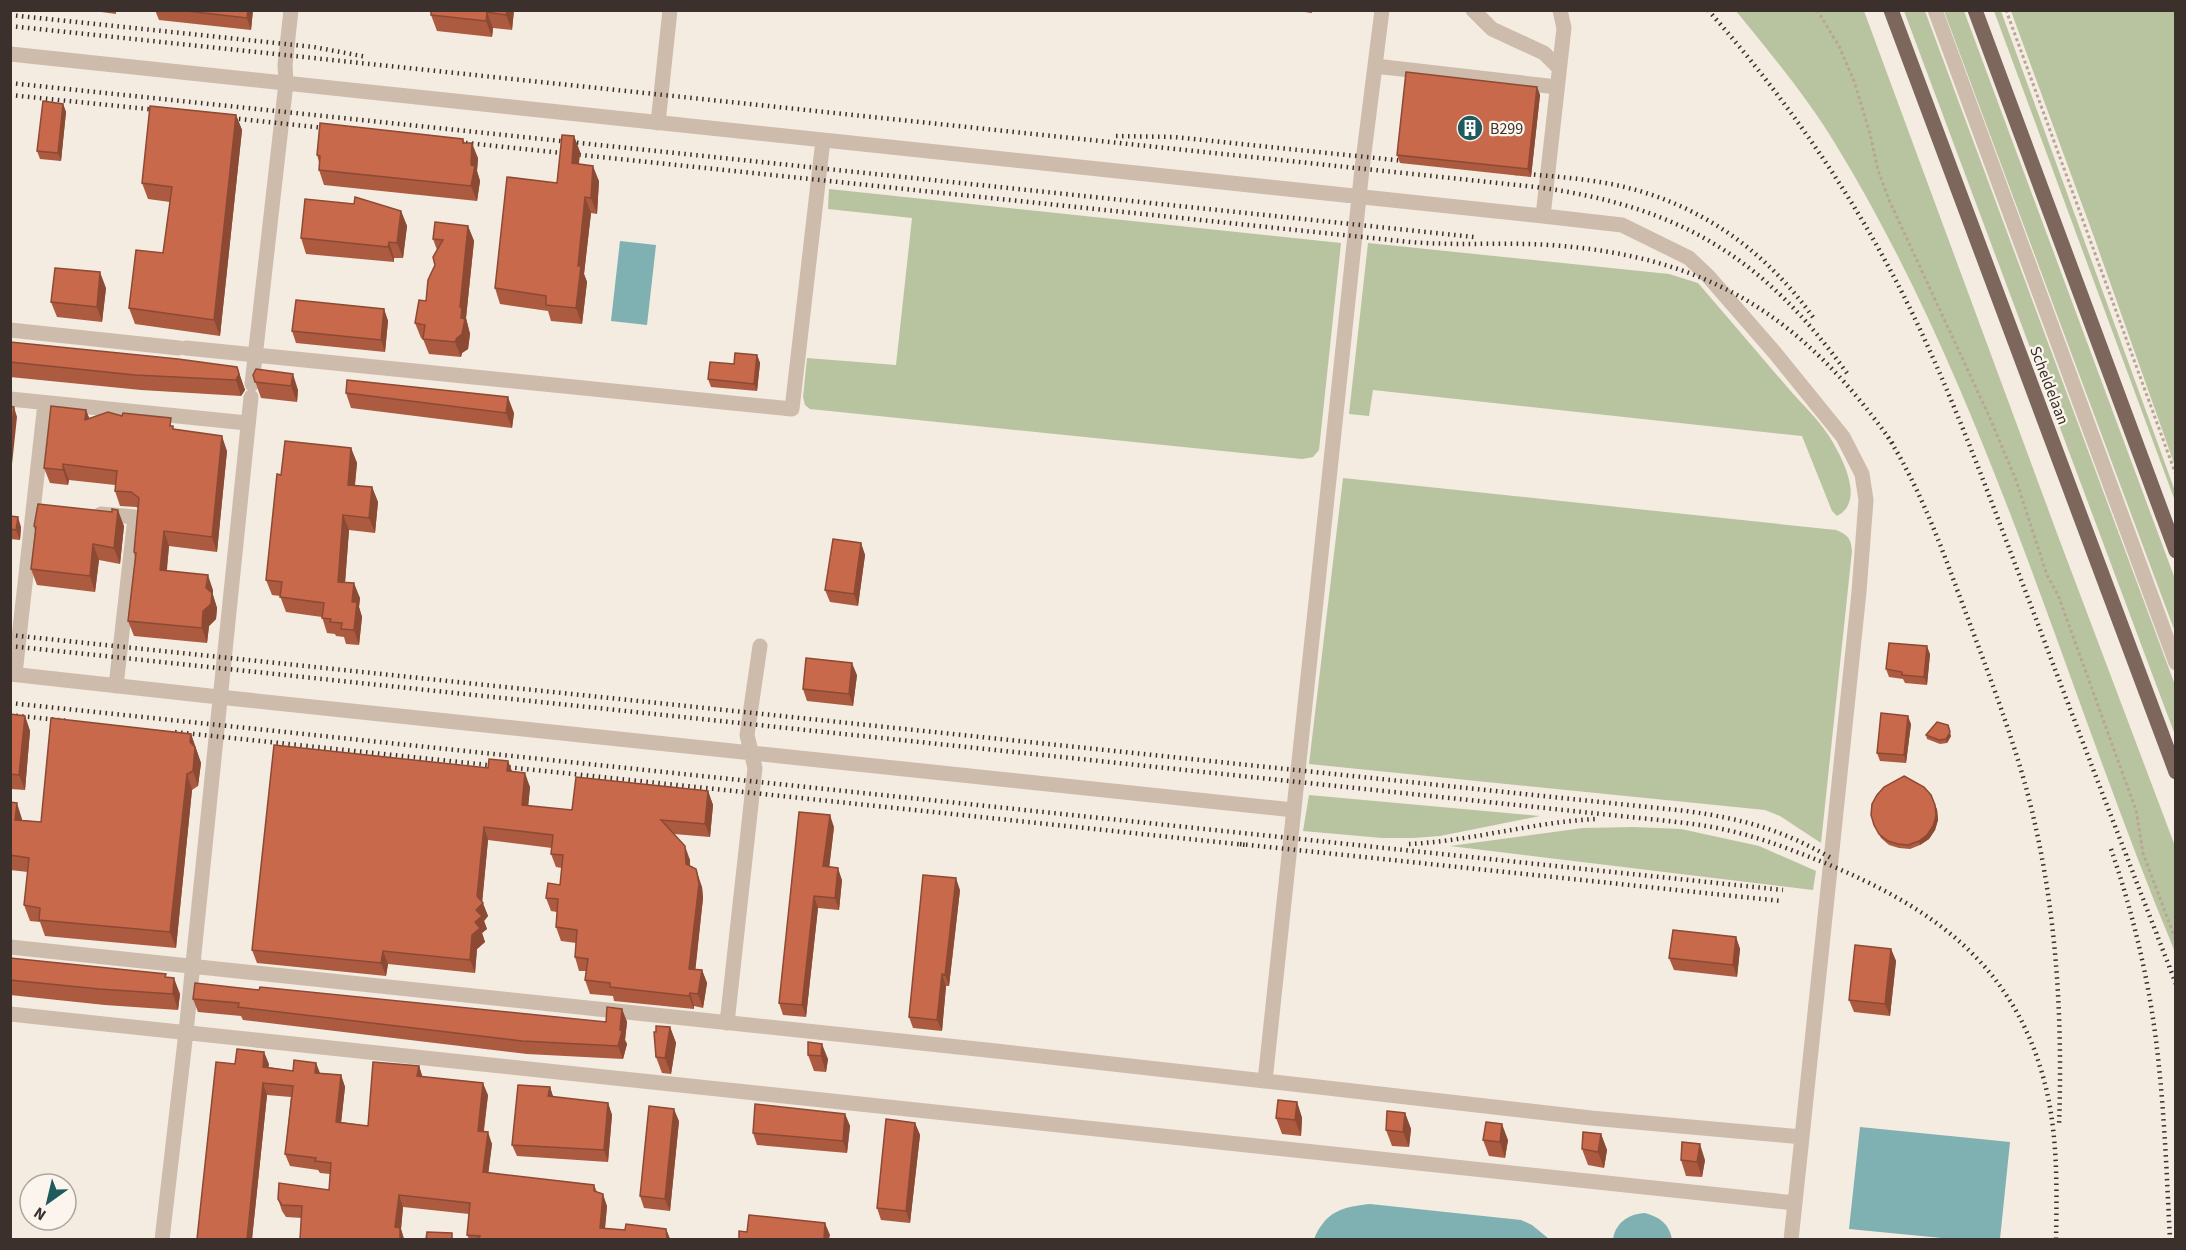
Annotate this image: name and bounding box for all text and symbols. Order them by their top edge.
building icon: B299 [1455,113,1485,143]
place label: B299 [1490,118,1523,140]
street label: Scheldelaan [2024,343,2074,428]
north arrow [18,1172,78,1232]
text: N [30,1202,51,1226]

